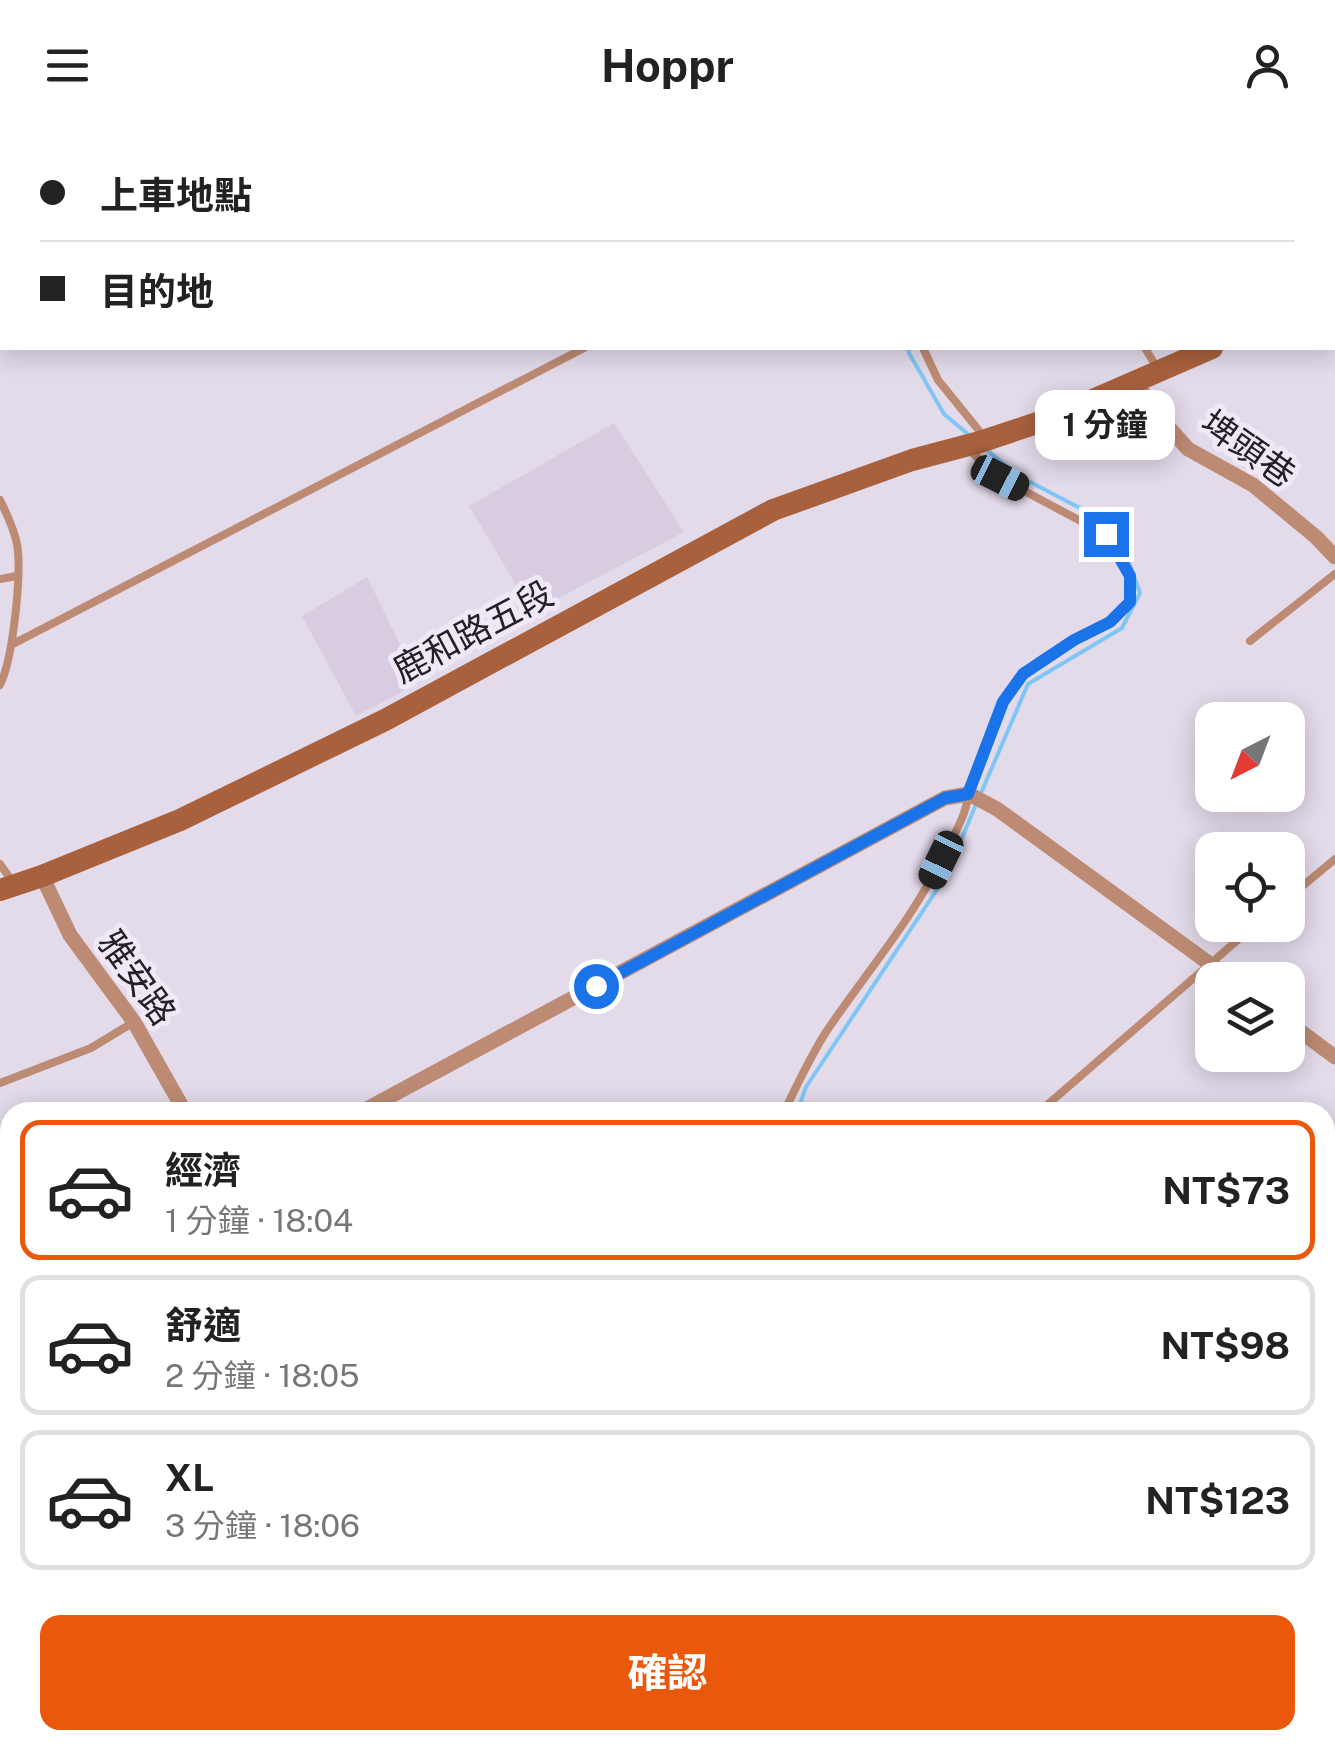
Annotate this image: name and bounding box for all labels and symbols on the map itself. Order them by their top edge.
callout: 1 分鐘 [1036,389,1176,459]
street label: 埤頭巷 [1194,402,1303,496]
car [966,451,1034,505]
route end [1084,512,1129,557]
street label: 鹿和路五段 [386,572,560,691]
north arrow [1195,702,1305,812]
car [914,826,968,894]
street label: 雅安路 [90,923,184,1032]
route start [574,964,619,1009]

